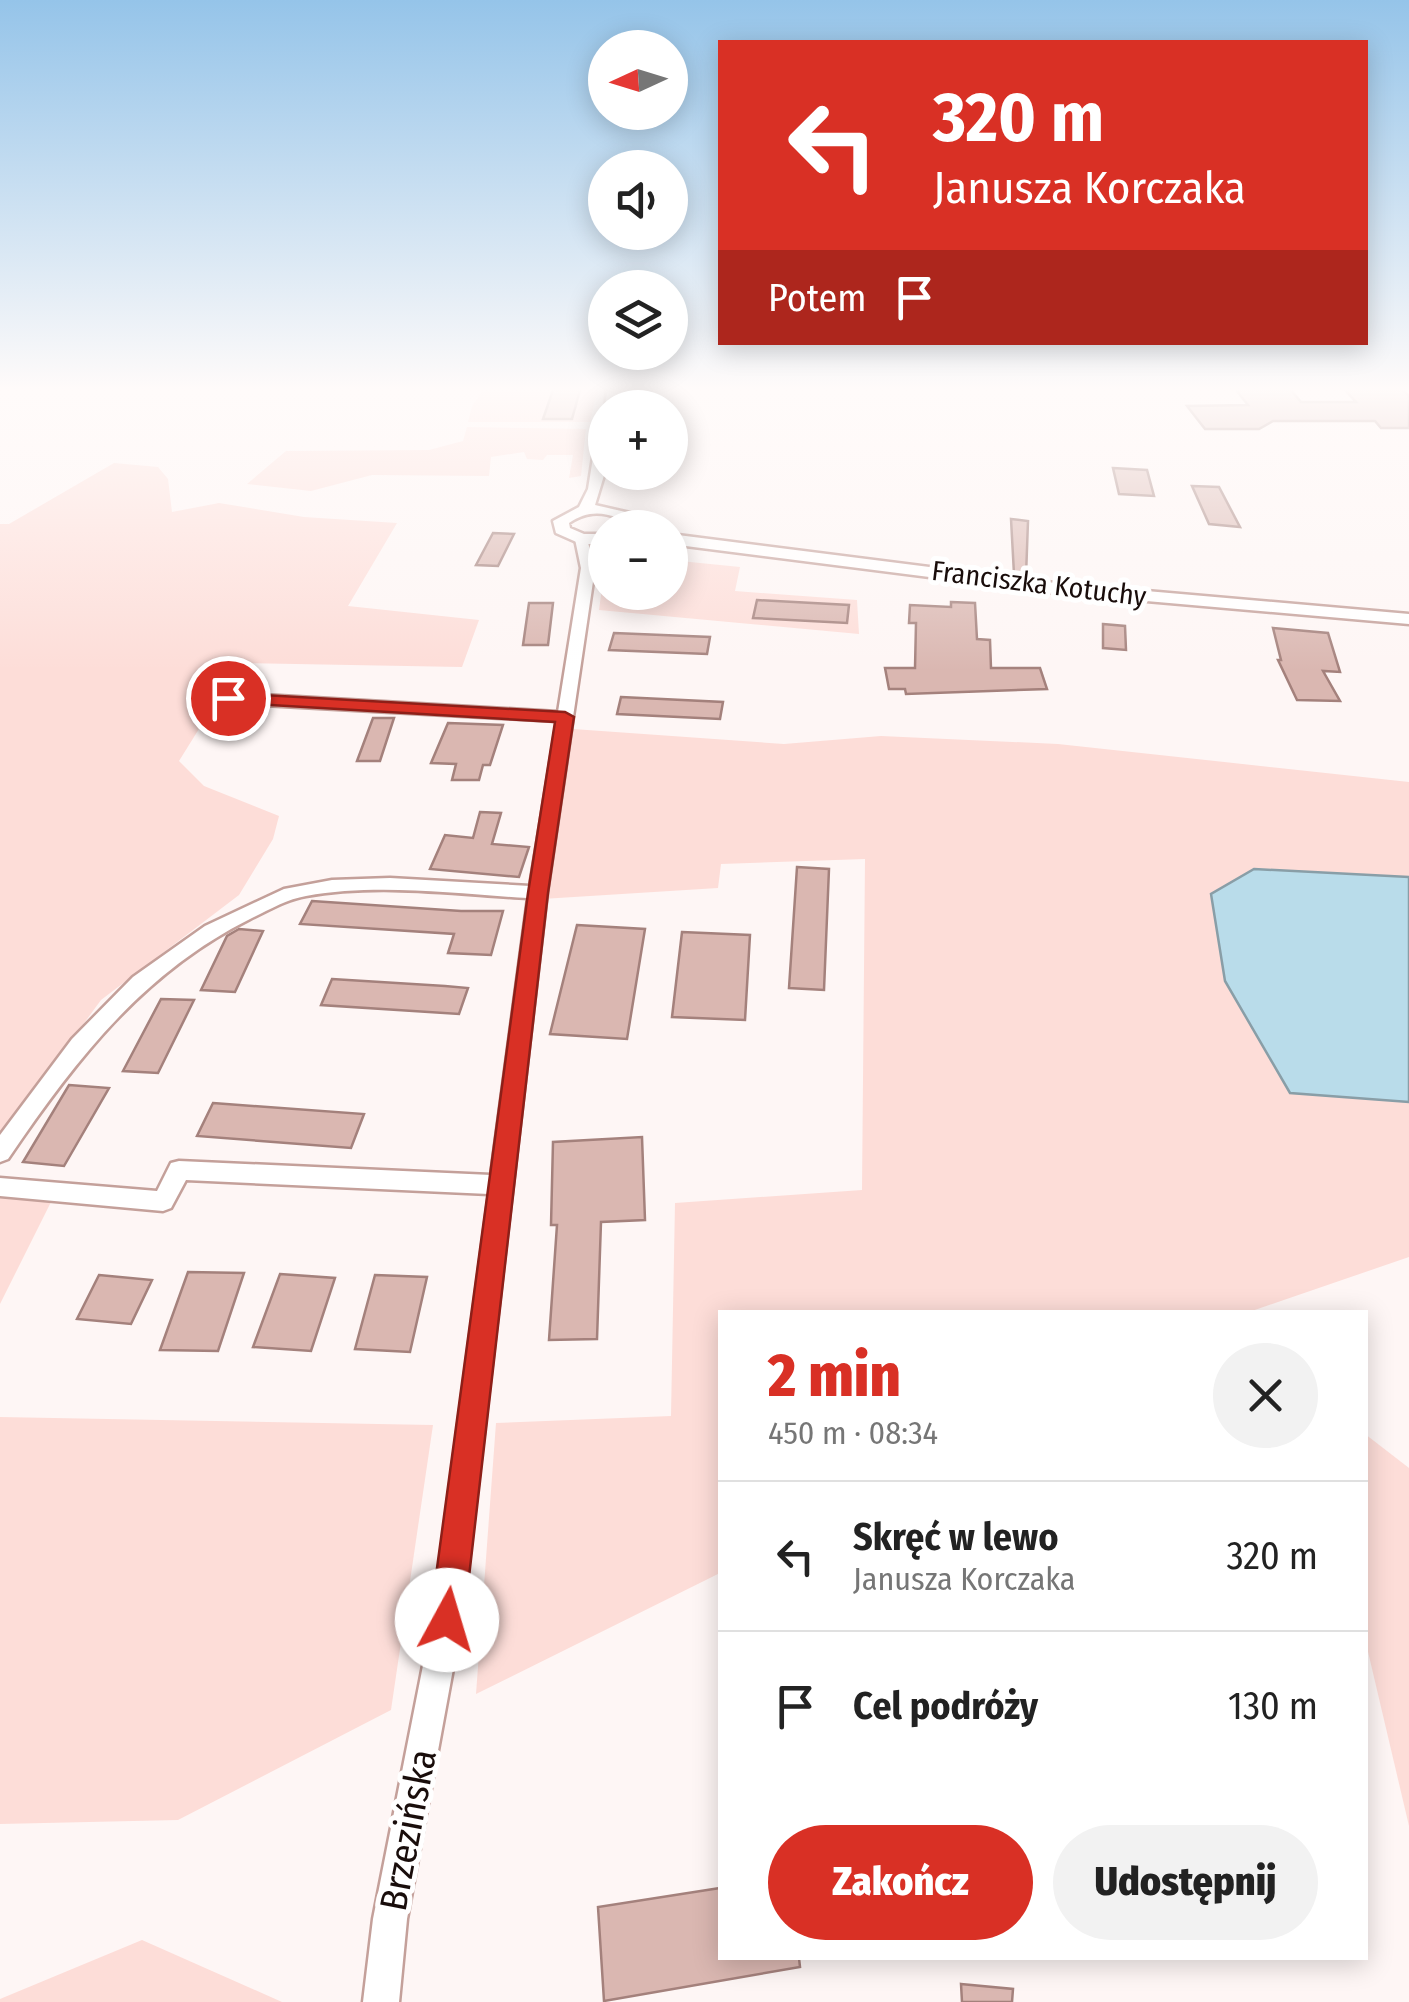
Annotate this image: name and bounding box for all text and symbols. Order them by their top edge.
north arrow [588,30,688,130]
map controls [588,30,688,610]
text: 320 m [933,76,1104,160]
icon: left [768,80,898,210]
button: sound [588,150,688,250]
text: Janusza Korczaka [933,161,1246,215]
button: layers [588,270,688,370]
icon: arrive [887,270,942,325]
text: Potem [768,275,867,321]
button: + [588,390,688,490]
button: − [588,510,688,610]
street label: Franciszka Kotuchy [930,554,1148,613]
pin [186,656,271,741]
icon: arrive [201,671,256,726]
text: 2 min [768,1340,901,1412]
button: close [1213,1343,1318,1448]
text: 450 m · 08:34 [768,1414,938,1452]
text: Skręć w lewo [853,1514,1059,1560]
icon: left [768,1529,823,1584]
text: 320 m [1226,1533,1318,1579]
text: Janusza Korczaka [853,1560,1075,1598]
position arrow [395,1568,499,1672]
icon: arrive [768,1679,823,1734]
text: Cel podróży [853,1683,1038,1729]
text: 130 m [1228,1683,1318,1729]
street label: Brzezińska [370,1745,446,1915]
button: Zakończ [768,1825,1033,1940]
button: Udostępnij [1053,1825,1318,1940]

